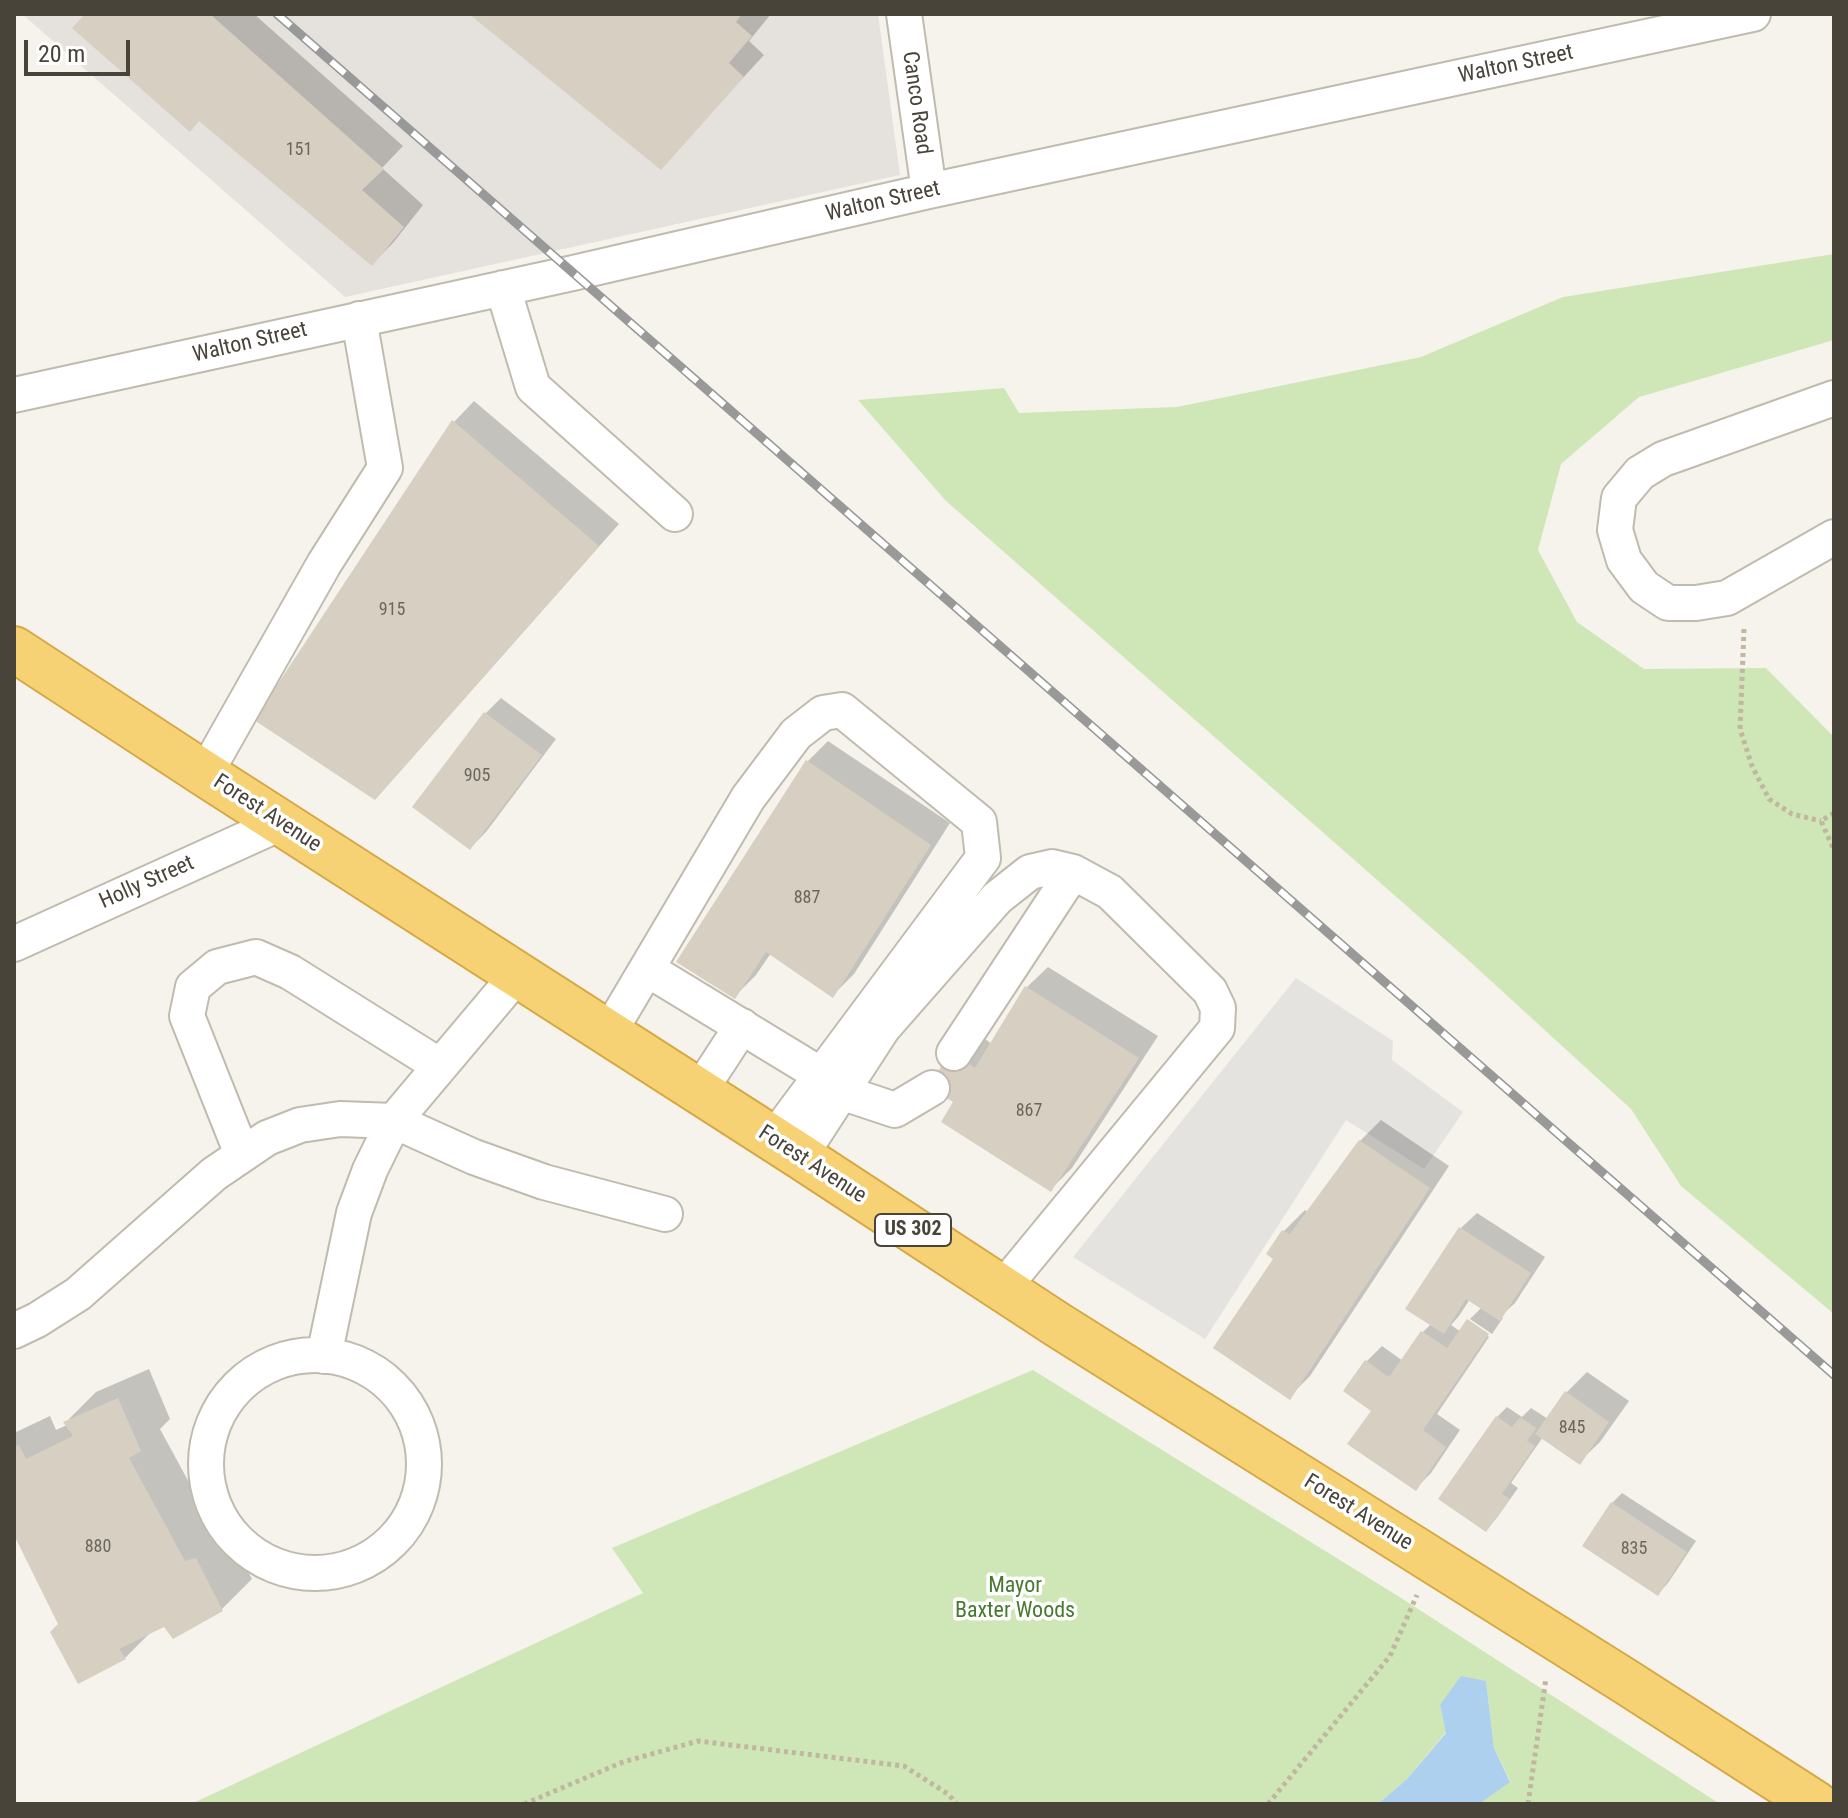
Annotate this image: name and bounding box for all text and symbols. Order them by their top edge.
scale bar [28,24,134,74]
text: 20 m [38,40,85,68]
street label: Walton Street [1456,40,1576,90]
street label: Canco Road [896,50,936,156]
house number: 151 [286,139,312,161]
street label: Walton Street [823,176,943,228]
street label: Walton Street [190,317,310,369]
house number: 915 [379,599,405,621]
house number: 905 [464,765,490,787]
street label: Forest Avenue [208,769,326,859]
street label: Holly Street [96,850,198,916]
house number: 887 [794,887,820,909]
house number: 867 [1016,1100,1042,1122]
street label: Forest Avenue [753,1120,871,1210]
road number: US 302 [875,1214,951,1246]
house number: 845 [1559,1417,1585,1439]
street label: Forest Avenue [1299,1469,1417,1557]
house number: 880 [85,1536,111,1558]
house number: 835 [1621,1538,1647,1560]
park label: Mayor Baxter Woods [955,1573,1075,1624]

